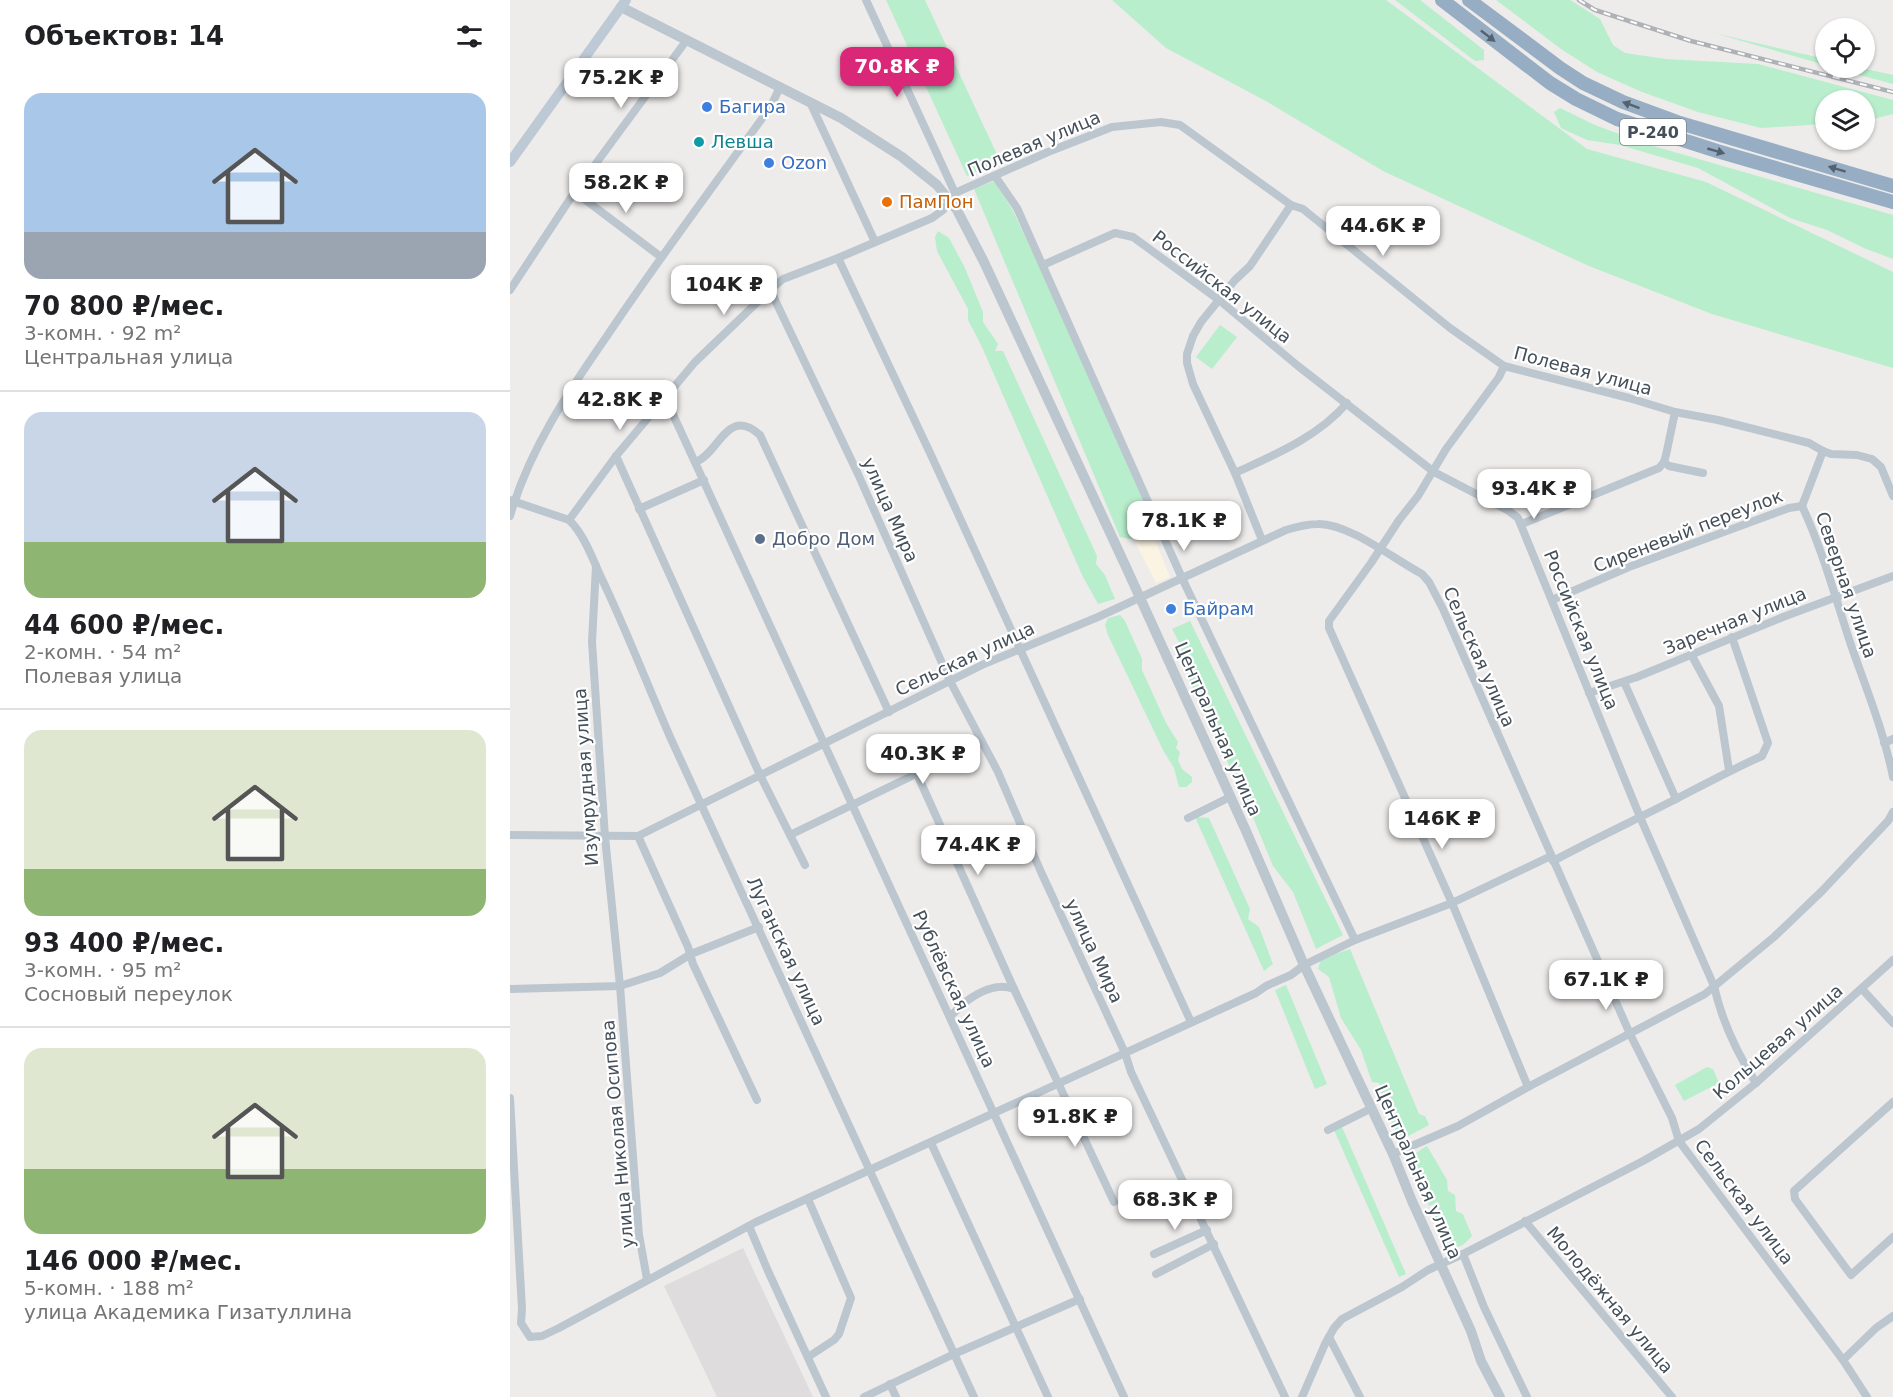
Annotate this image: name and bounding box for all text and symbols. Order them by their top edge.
map controls [1815,18,1875,150]
button: locate [1815,18,1875,78]
icon: filters [453,20,486,53]
text: Объектов: 14 [24,21,224,51]
one-way arrow [1479,30,1495,42]
pin: 70.8K ₽ [842,47,952,98]
text: 70.8K ₽ [854,54,940,78]
pin: 75.2K ₽ [566,58,676,109]
text: 75.2K ₽ [578,65,664,89]
button: layers [1815,90,1875,150]
place label: Багира [719,96,786,117]
marker: Багира [700,100,714,114]
one-way arrow [1622,100,1640,109]
street label: Полевая улица [964,106,1103,181]
road number: Р-240 [1620,119,1686,145]
place label: Левша [711,131,774,152]
icon: home [201,132,309,240]
marker: Левша [692,135,706,149]
one-way arrow [1707,147,1725,156]
place label: Ozon [781,152,827,173]
marker: Ozon [762,156,776,170]
pin: 58.2K ₽ [571,163,681,214]
one-way arrow [1828,164,1846,173]
text: 58.2K ₽ [583,170,669,194]
place label: ПамПон [899,191,973,212]
marker: ПамПон [880,195,894,209]
pin: 44.6K ₽ [1328,206,1438,257]
text: 44.6K ₽ [1340,213,1426,237]
street label: Российская улица [1149,226,1296,347]
pin: 104K ₽ [675,265,773,316]
text: 104K ₽ [685,272,763,296]
text: 70 800 ₽/мес. [24,291,224,321]
text: 3-комн. · 92 m² [24,321,181,345]
street label: Полевая улица [1512,342,1655,399]
text: Центральная улица [24,345,233,369]
pin: 42.8K ₽ [565,380,675,431]
text: 42.8K ₽ [577,387,663,411]
icon: home [201,451,309,559]
street label: улица Мира [858,454,923,565]
pin: 93.4K ₽ [1479,469,1589,520]
text: 93.4K ₽ [1491,476,1577,500]
street label: Сиреневый переулок [1590,485,1786,576]
pin: 78.1K ₽ [1129,501,1239,552]
text: 78.1K ₽ [1141,508,1227,532]
street label: Северная улица [1812,509,1881,661]
place label: Добро Дом [772,528,875,549]
marker: Добро Дом [753,532,767,546]
street label: Российская улица [1540,547,1623,713]
street label: Заречная улица [1660,582,1809,659]
street label: Сельская улица [1439,583,1520,730]
place label: Байрам [1183,598,1254,619]
marker: Байрам [1164,602,1178,616]
text: 44 600 ₽/мес. [24,610,224,640]
street label: Сельская улица [892,617,1038,700]
street label: Центральная улица [1171,638,1266,819]
text: 2-комн. · 54 m² [24,640,181,664]
text: Полевая улица [24,664,182,688]
street label: Изумрудная улица [569,687,602,867]
pin: 40.3K ₽ [868,734,978,785]
text: 40.3K ₽ [880,741,966,765]
icon: home [201,769,309,877]
pin: 146K ₽ [1393,799,1491,850]
text: 146K ₽ [1403,806,1481,830]
pin: 74.4K ₽ [923,825,1033,876]
text: 74.4K ₽ [935,832,1021,856]
street label: Луганская улица [743,873,830,1029]
street label: улица Мира [1061,895,1128,1006]
street label: Рублёвская улица [909,907,1000,1071]
text: 93 400 ₽/мес. [24,928,224,958]
text: 3-комн. · 95 m² [24,958,181,982]
pin: 67.1K ₽ [1551,960,1661,1011]
text: 67.1K ₽ [1563,967,1649,991]
street label: Кольцевая улица [1709,980,1847,1104]
text: Сосновый переулок [24,982,233,1006]
street label: улица Николая Осипова [597,1019,638,1249]
street label: Центральная улица [1371,1081,1466,1262]
icon: home [201,1087,309,1195]
pin: 91.8K ₽ [1020,1097,1130,1148]
text: 91.8K ₽ [1032,1104,1118,1128]
street label: Сельская улица [1691,1135,1798,1268]
pin: 68.3K ₽ [1120,1180,1230,1231]
text: 68.3K ₽ [1132,1187,1218,1211]
street label: Молодёжная улица [1543,1222,1678,1377]
text: 146 000 ₽/мес. [24,1246,242,1276]
text: 5-комн. · 188 m² [24,1276,194,1300]
text: улица Академика Гизатуллина [24,1300,352,1324]

